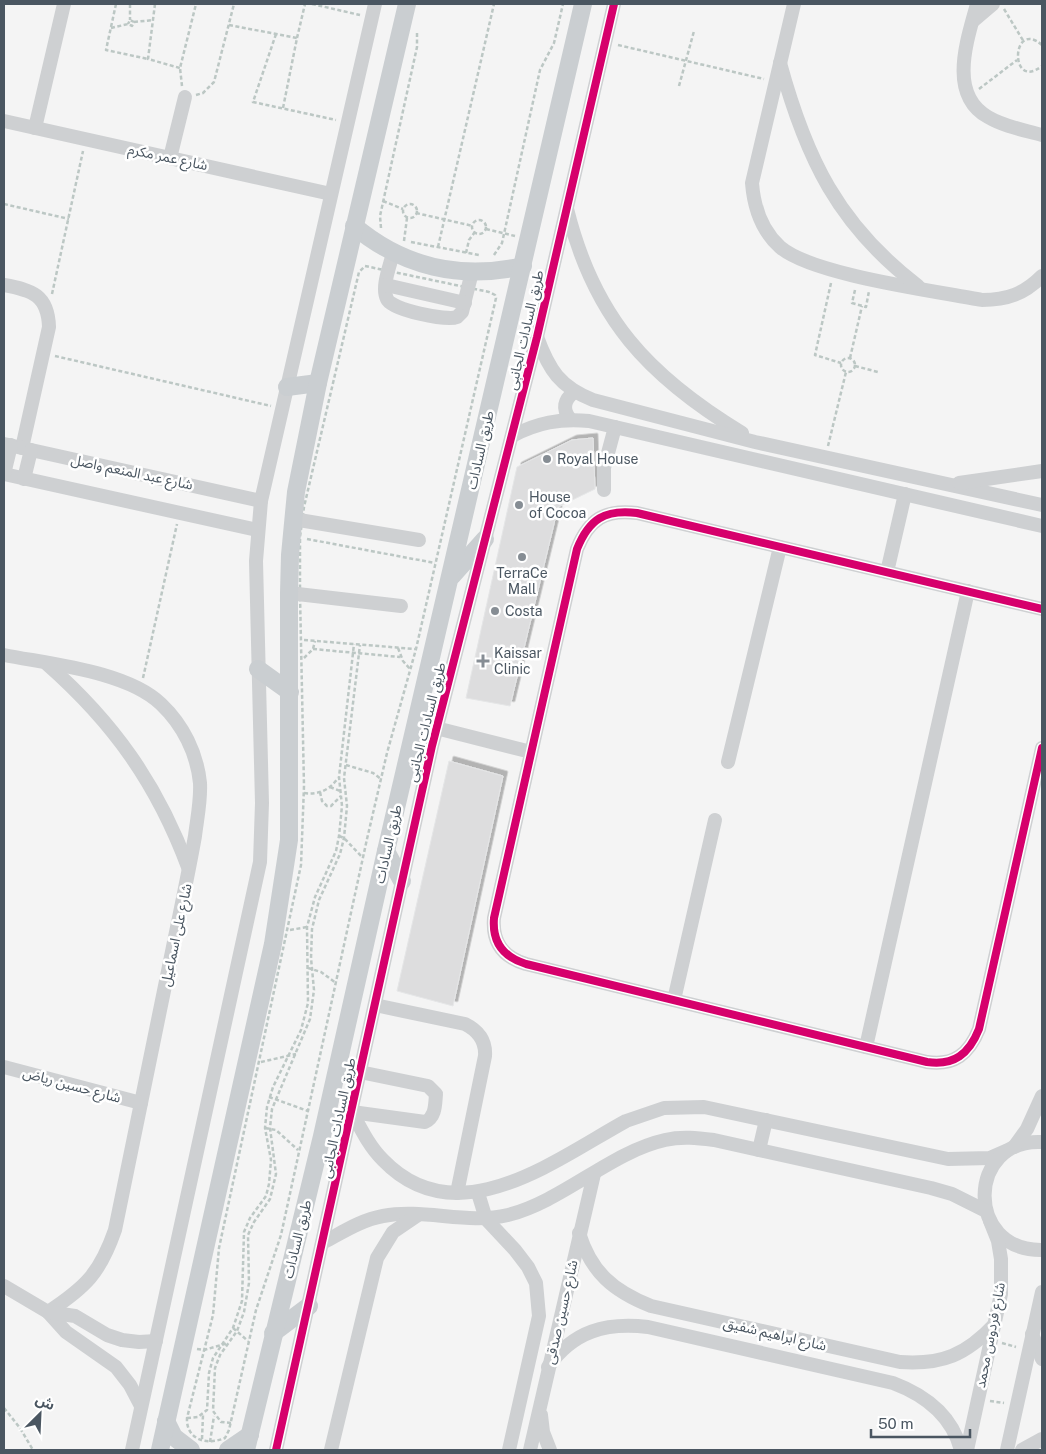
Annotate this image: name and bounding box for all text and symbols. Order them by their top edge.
street label: شارع عمر مكرم [126,141,209,176]
street label: طريق السادات الجانبى [503,268,549,392]
street label: طريق السادات [463,409,499,491]
street label: شارع عبد المنعم واصل [69,451,194,496]
place label: Royal House [557,451,638,467]
marker: Royal House [541,453,553,465]
place label: House of Cocoa [529,489,586,521]
marker: House of Cocoa [513,499,525,511]
marker: TerraCe Mall [516,551,528,563]
place label: TerraCe Mall [496,565,548,597]
place label: Costa [505,603,543,619]
marker: Costa [489,605,501,617]
place label: Kaissar Clinic [494,645,542,677]
marker: Kaissar Clinic [476,654,490,668]
street label: طريق السادات الجانبى [403,661,451,784]
street label: طريق السادات [371,803,407,885]
street label: شارع على اسماعيل [157,882,198,988]
street label: طريق السادات الجانبى [317,1056,361,1180]
street label: شارع حسين رياض [20,1064,123,1109]
street label: طريق السادات [280,1198,316,1280]
street label: شارع حسين صدقى [541,1258,584,1366]
street label: شارع فردوس محمد [972,1281,1011,1390]
street label: شارع ابراهيم شفيق [721,1314,828,1357]
north arrow [15,1389,65,1439]
text: ش [33,1391,57,1413]
scale bar [871,1406,970,1438]
text: 50 m [878,1415,913,1432]

